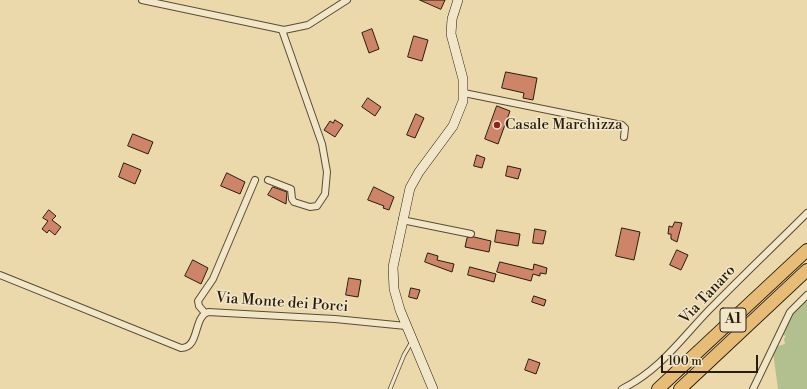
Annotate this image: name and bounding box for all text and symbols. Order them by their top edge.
place label: Casale Marchizza [505,116,623,134]
marker: Casale Marchizza [492,120,502,130]
street label: Via Tanaro [676,262,740,328]
street label: Via Monte dei Porci [215,289,349,317]
road number: A1 [720,308,746,332]
scale bar [663,347,760,373]
text: 100 m [668,354,702,369]

